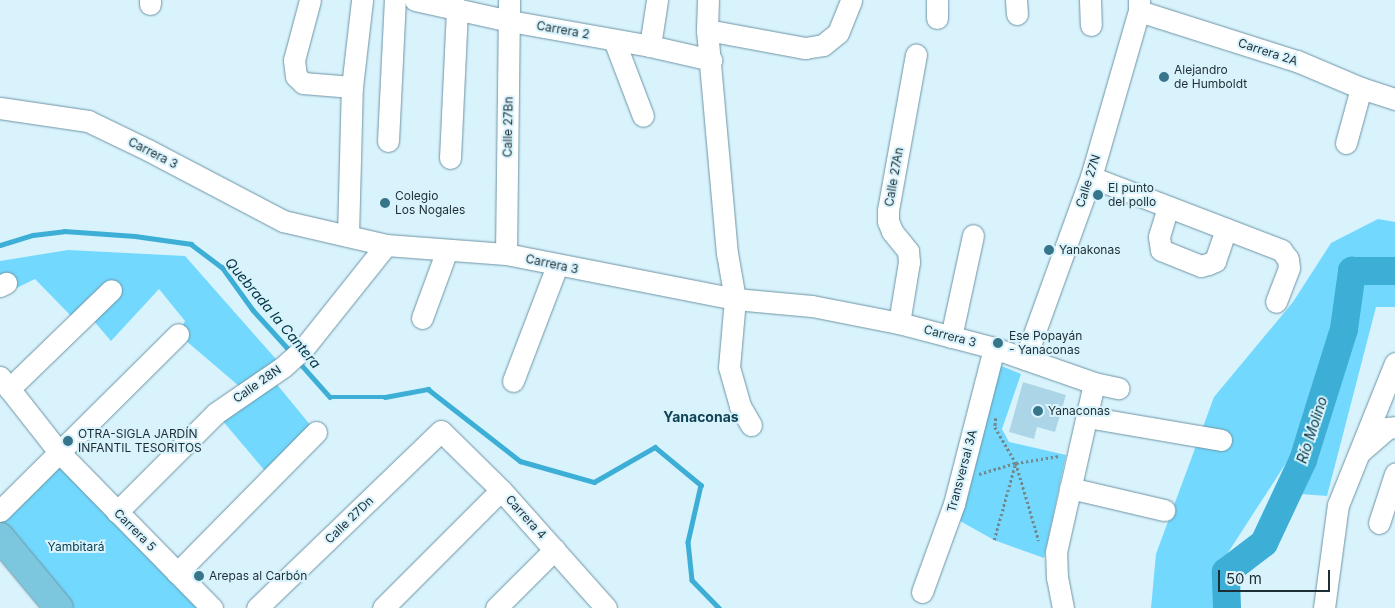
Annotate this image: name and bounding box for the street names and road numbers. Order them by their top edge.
street label: Carrera 2 [535,18,591,42]
street label: Carrera 2A [1236,36,1300,68]
street label: Calle 27Bn [500,97,516,157]
street label: Carrera 3 [126,134,180,172]
street label: Calle 27An [882,146,906,208]
street label: Calle 27N [1073,153,1103,209]
street label: Carrera 3 [524,251,580,277]
street label: Carrera 3 [922,322,978,350]
street label: Calle 28N [230,362,284,406]
street label: Transversal 3A [944,428,980,514]
street label: Carrera 4 [503,492,549,542]
street label: Calle 27Dn [322,493,376,547]
street label: Carrera 5 [111,506,159,554]

